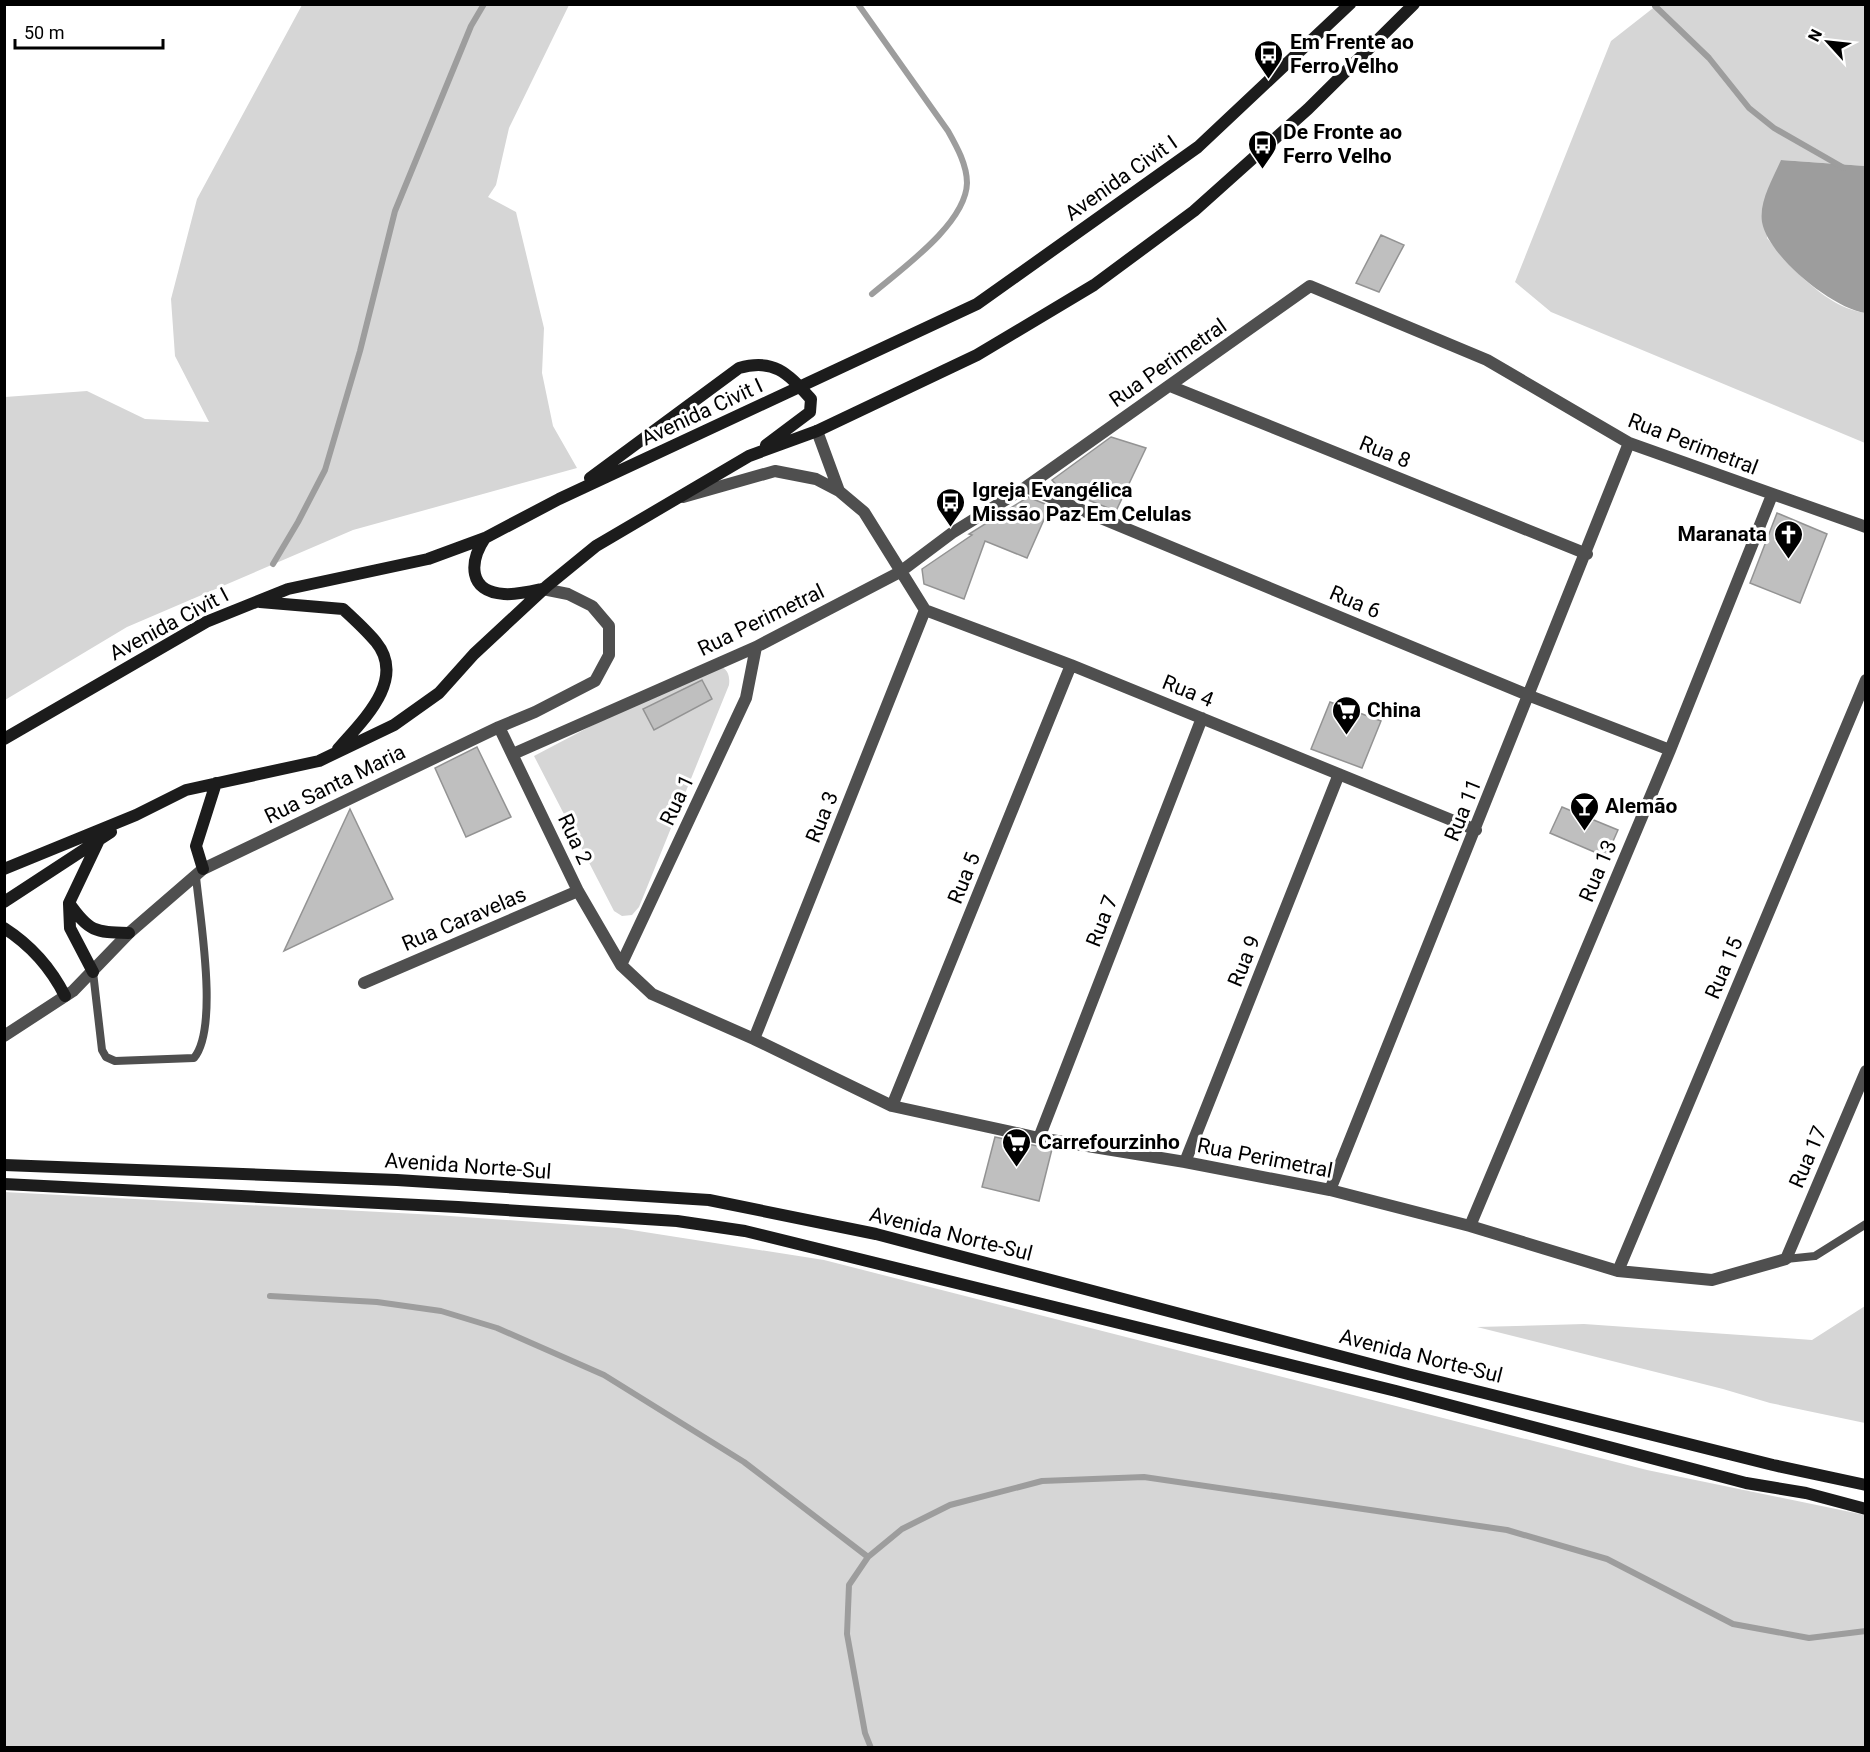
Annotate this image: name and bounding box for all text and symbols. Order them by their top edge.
scale bar [15,12,164,50]
north arrow [1798,12,1858,72]
text: 50 m [24,22,64,43]
text: N [1804,26,1826,45]
place label: Em Frente ao Ferro Velho [1290,30,1414,78]
bus stop icon: Em Frente ao Ferro Velho [1253,38,1285,80]
place label: De Fronte ao Ferro Velho [1283,120,1402,168]
bus stop icon: De Fronte ao Ferro Velho [1246,128,1278,170]
street label: Avenida Civit I [1060,130,1182,226]
street label: Rua Perimetral [1105,314,1231,412]
street label: Avenida Civit I [637,373,767,451]
street label: Rua Perimetral [1625,408,1761,480]
street label: Rua 8 [1356,431,1414,473]
place label: Igreja Evangélica Missão Paz Em Celulas [972,478,1192,526]
bus stop icon: Igreja Evangélica Missão Paz Em Celulas [935,486,967,528]
church icon: Maranata [1772,518,1804,560]
place label: Maranata [1677,522,1767,546]
street label: Rua Perimetral [694,579,828,661]
street label: Rua 6 [1326,581,1384,623]
street label: Avenida Civit I [105,583,233,665]
street label: Rua 4 [1159,670,1217,712]
supermarket icon: China [1330,694,1362,736]
place label: China [1367,698,1421,722]
street label: Rua Santa Maria [261,740,409,828]
street label: Rua 1 [655,771,699,829]
street label: Rua 11 [1440,775,1486,845]
street label: Rua 3 [801,788,843,846]
bar icon: Alemão [1568,790,1600,832]
place label: Alemão [1605,794,1677,818]
street label: Rua 2 [553,810,597,868]
street label: Rua 13 [1574,837,1622,905]
street label: Rua 5 [943,849,985,907]
street label: Rua Caravelas [398,882,530,956]
street label: Rua 7 [1081,892,1123,950]
street label: Rua 9 [1223,932,1265,990]
street label: Rua 15 [1700,934,1748,1002]
street label: Rua 17 [1784,1123,1832,1191]
supermarket icon: Carrefourzinho [1001,1126,1033,1168]
place label: Carrefourzinho [1038,1130,1180,1154]
street label: Rua Perimetral [1195,1133,1335,1183]
street label: Avenida Norte-Sul [384,1148,552,1184]
street label: Avenida Norte-Sul [867,1202,1035,1266]
street label: Avenida Norte-Sul [1337,1324,1505,1388]

